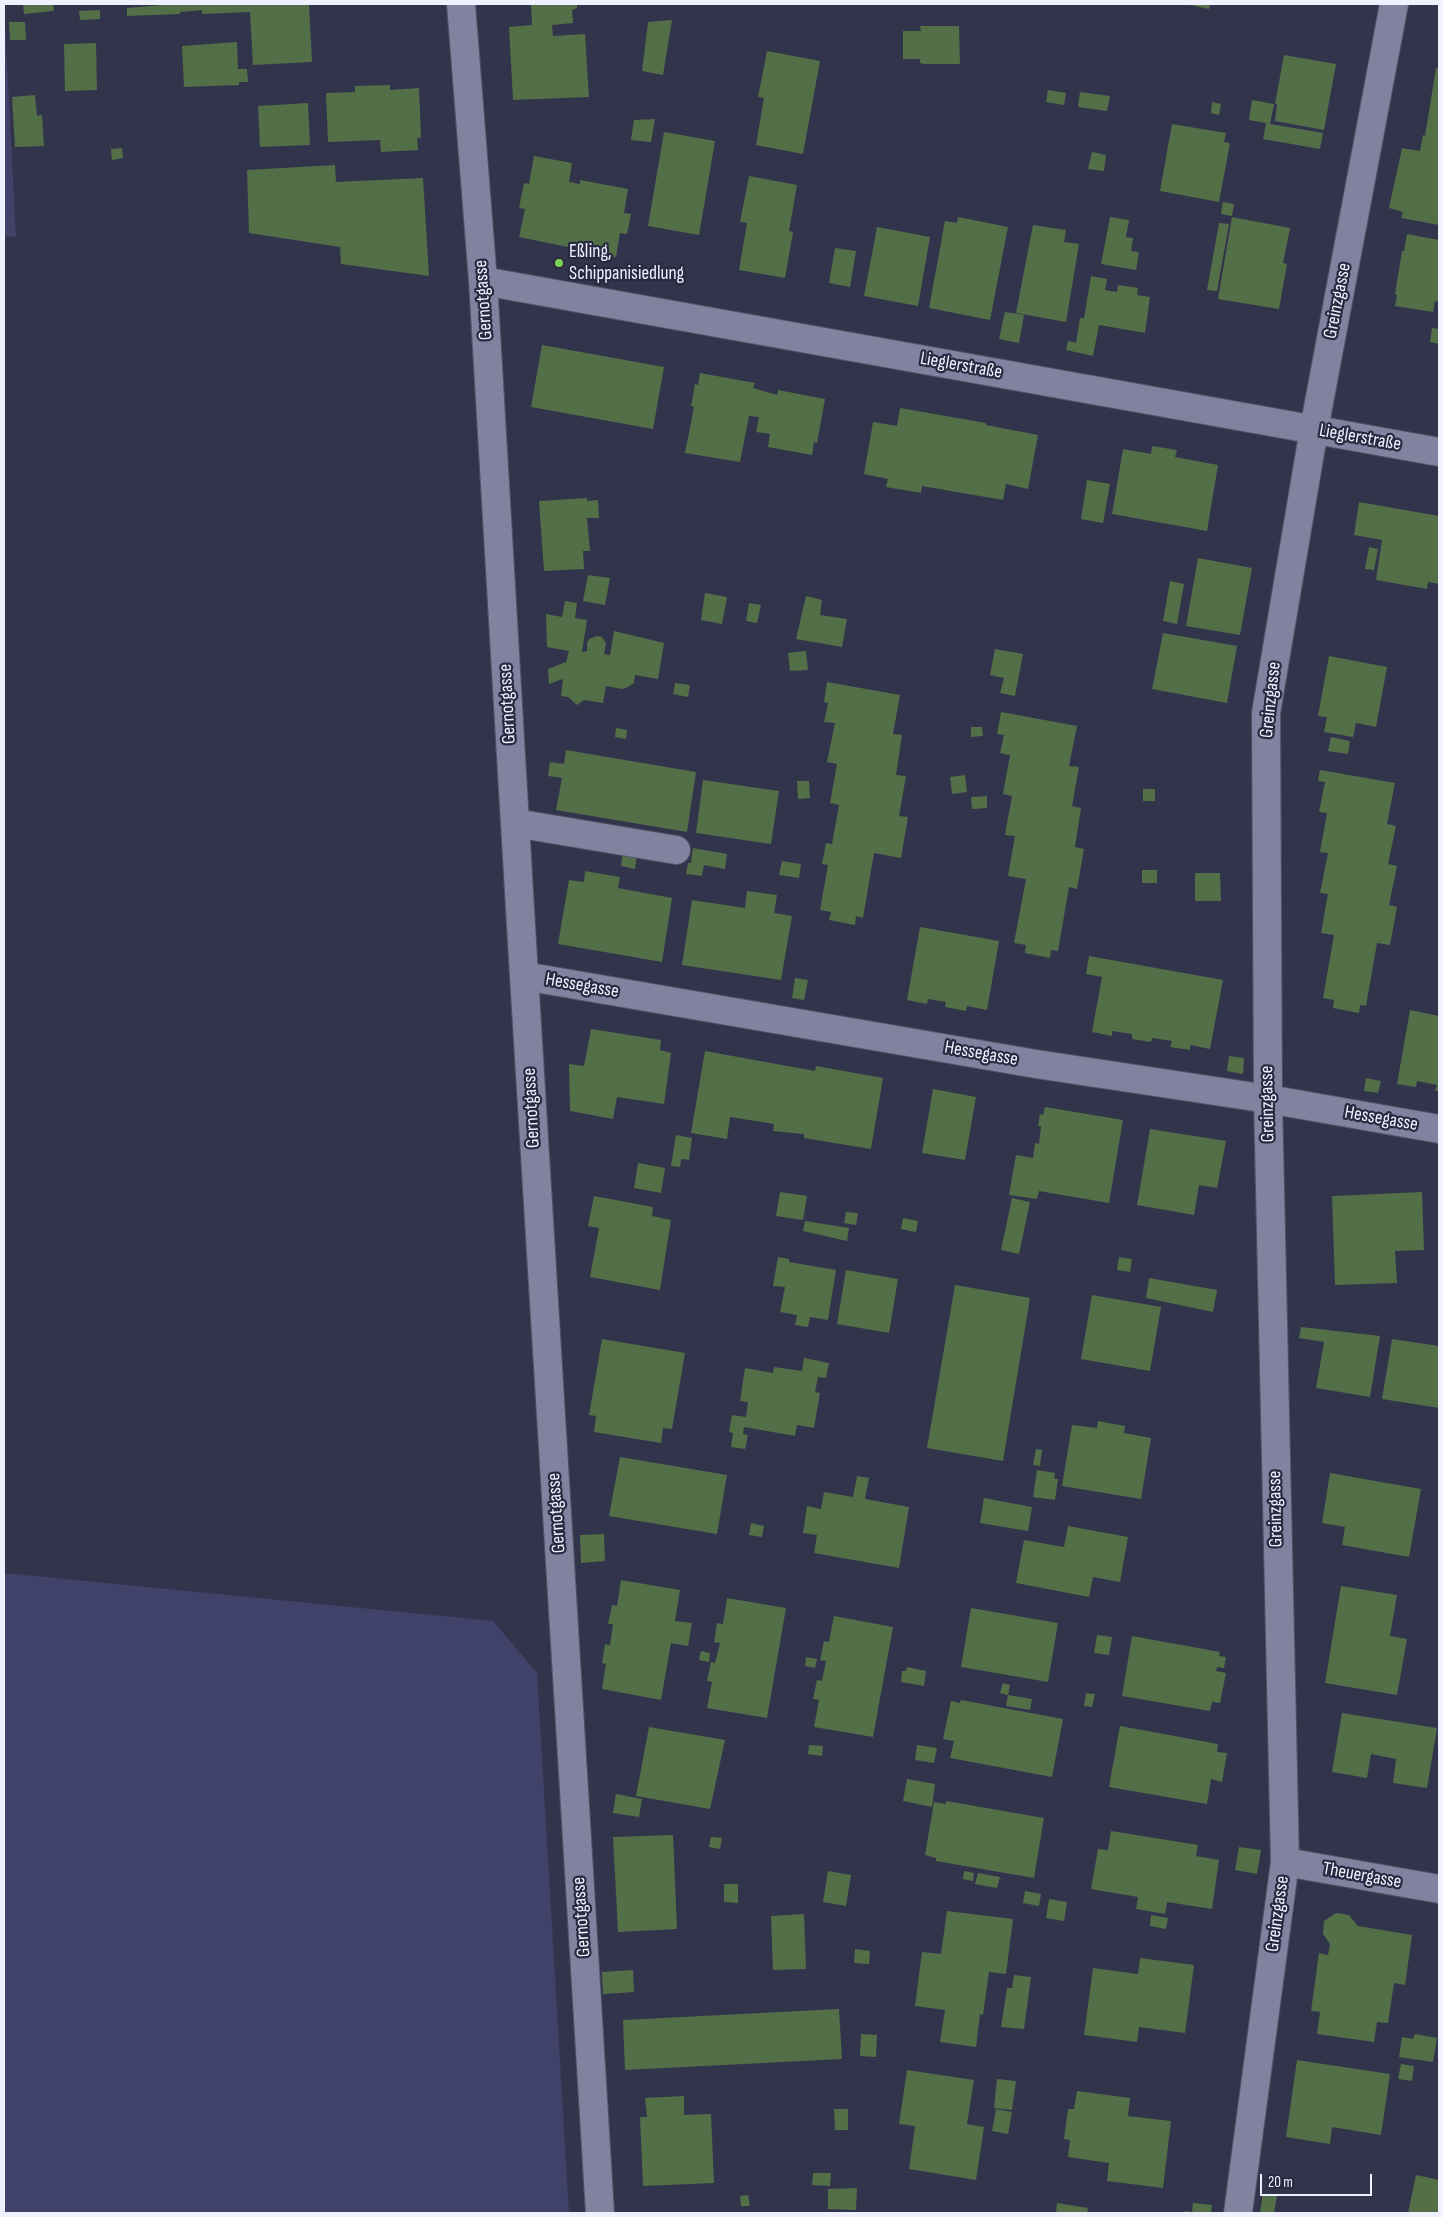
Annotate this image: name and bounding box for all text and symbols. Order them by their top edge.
place label: Eßling, Schippanisiedlung [569,241,684,285]
marker: Eßling, Schippanisiedlung [553,257,565,269]
street label: Gernotgasse [470,259,498,341]
street label: Greinzgasse [1320,261,1356,341]
street label: Lieglerstraße [918,348,1004,384]
street label: Lieglerstraße [1317,420,1403,456]
street label: Greinzgasse [1256,661,1286,739]
street label: Gernotgasse [495,663,521,745]
street label: Hessegasse [544,968,620,1004]
street label: Hessegasse [943,1036,1019,1072]
street label: Greinzgasse [1256,1066,1280,1142]
street label: Gernotgasse [519,1067,545,1149]
street label: Hessegasse [1343,1101,1419,1137]
street label: Greinzgasse [1264,1471,1288,1547]
street label: Gernotgasse [543,1472,571,1554]
street label: Theuergasse [1321,1858,1403,1894]
street label: Greinzgasse [1261,1875,1295,1953]
street label: Gernotgasse [568,1876,596,1958]
scale bar [1263,2164,1376,2196]
text: 20 m [1268,2173,1293,2192]

